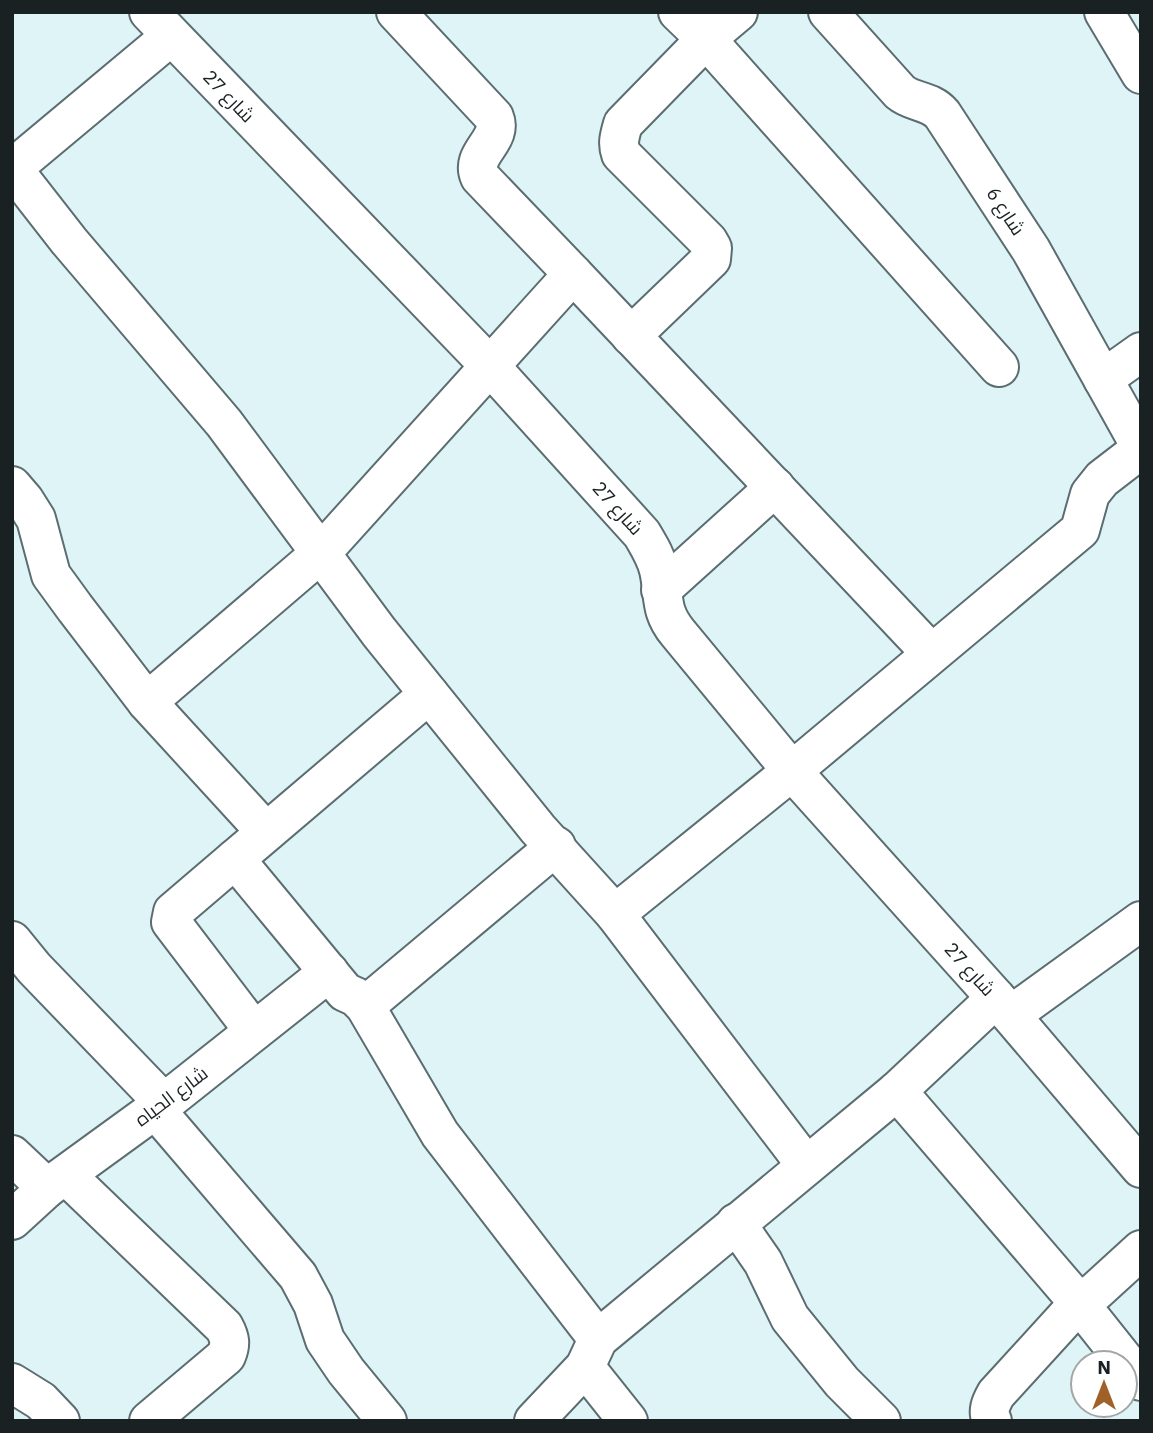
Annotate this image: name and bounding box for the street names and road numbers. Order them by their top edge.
street label: شارع 27 [197,65,260,129]
street label: شارع 6 [980,182,1030,241]
street label: شارع 27 [586,476,648,541]
street label: شارع 27 [938,937,1000,1002]
street label: شارع الحياه [130,1061,214,1133]

